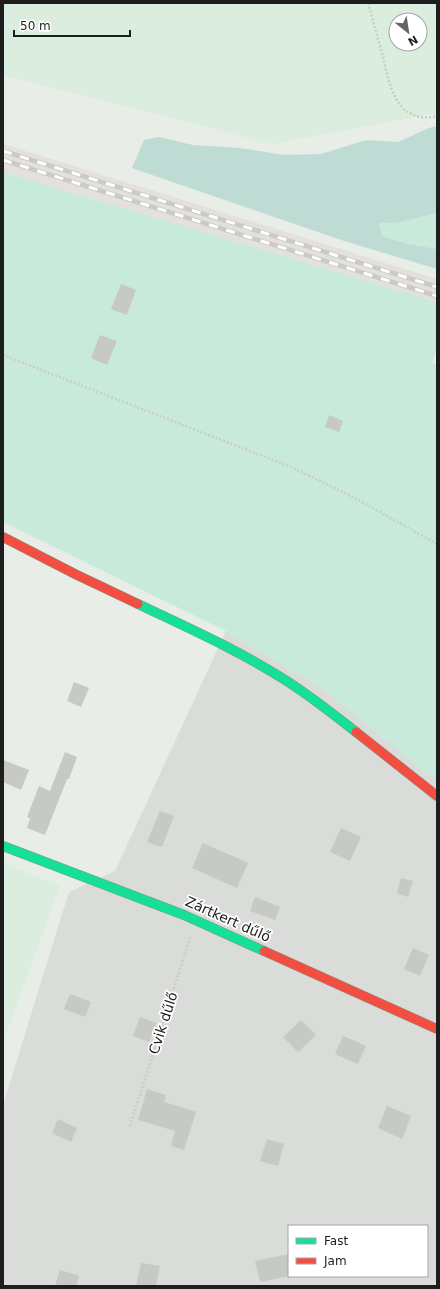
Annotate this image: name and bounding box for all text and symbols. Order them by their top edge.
scale bar [14,12,130,38]
north arrow [388,12,428,52]
text: 50 m [20,19,51,33]
text: N [406,32,420,48]
street label: Zártkert dűlő [183,893,273,945]
street label: Cvik dűlő [145,990,181,1056]
legend [288,1225,428,1277]
text: Fast [324,1234,348,1248]
text: Jam [323,1254,347,1268]

